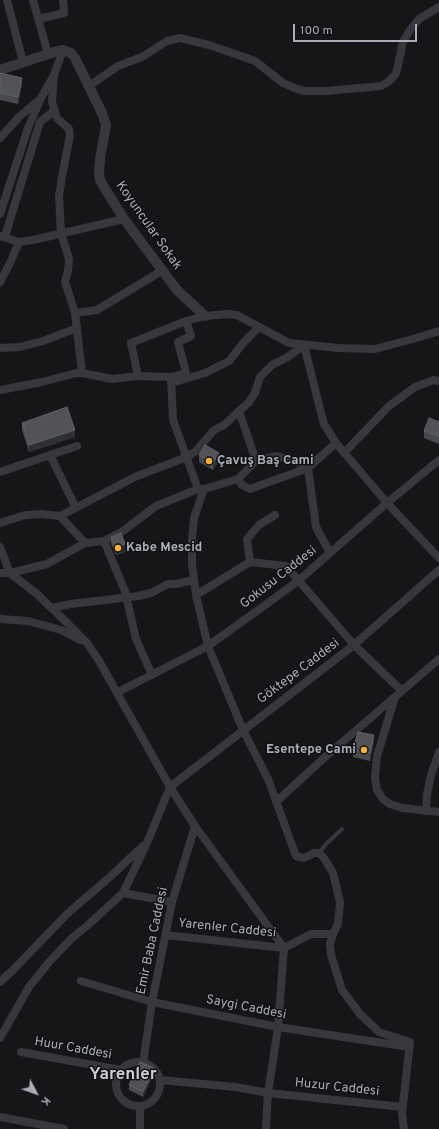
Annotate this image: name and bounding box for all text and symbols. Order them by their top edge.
scale bar [295,16,419,42]
text: 100 m [300,23,333,39]
street label: Koyuncular Sokak [112,179,184,273]
place label: Çavuş Baş Cami [217,453,314,469]
marker: Çavuş Baş Cami [204,456,214,466]
place label: Kabe Mescid [126,540,202,556]
marker: Kabe Mescid [113,543,123,553]
street label: Gokusu Caddesi [238,543,320,613]
street label: Göktepe Caddesi [255,636,343,708]
place label: Esentepe Cami [266,742,356,758]
marker: Esentepe Cami [359,745,369,755]
street label: Emir Baba Caddesi [134,886,172,996]
street label: Yarenler Caddesi [177,916,277,942]
street label: Saygi Caddesi [205,993,287,1023]
street label: Huur Caddesi [33,1035,113,1063]
district label: Yarenler [89,1066,157,1086]
north arrow [16,1073,56,1113]
street label: Huzur Caddesi [294,1076,380,1100]
text: K [37,1093,53,1108]

